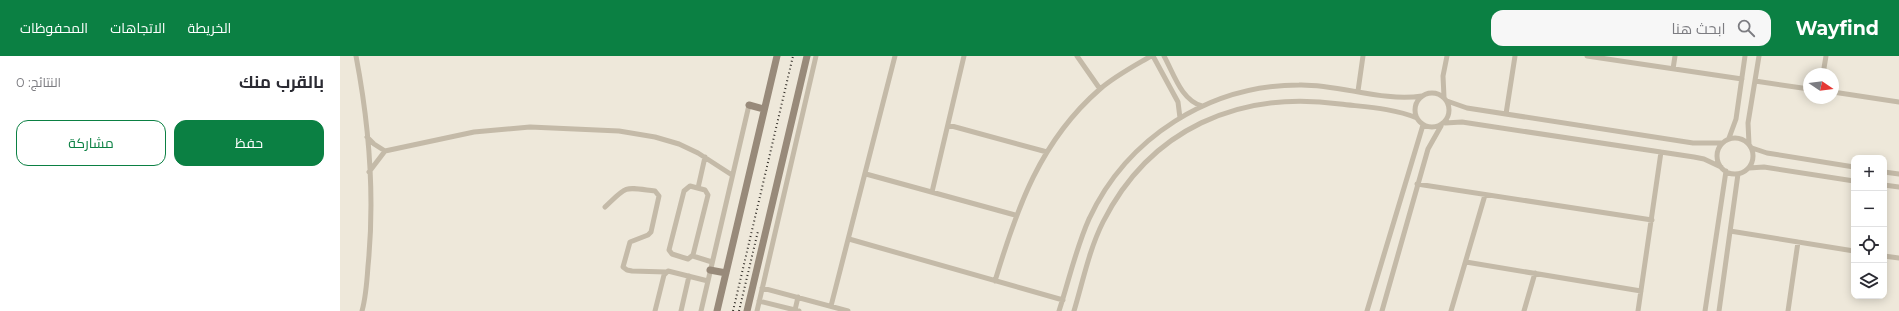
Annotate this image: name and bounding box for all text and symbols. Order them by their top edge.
search box [1491,10,1771,46]
icon: search [1735,17,1757,39]
text: Wayfind [1795,17,1879,40]
text: المحفوظات [20,19,88,37]
text: الاتجاهات [110,19,166,37]
text: الخريطة [188,19,231,37]
text: ابحث هنا [1671,19,1725,38]
north arrow [1803,68,1839,104]
text: بالقرب منك [239,72,324,92]
text: النتائج: 0 [16,74,61,90]
button: مشاركة [16,120,166,166]
button: حفظ [174,120,324,166]
map controls [1851,155,1887,299]
button: + [1851,155,1887,191]
button: − [1851,191,1887,227]
button: locate [1851,227,1887,263]
button: layers [1851,263,1887,299]

